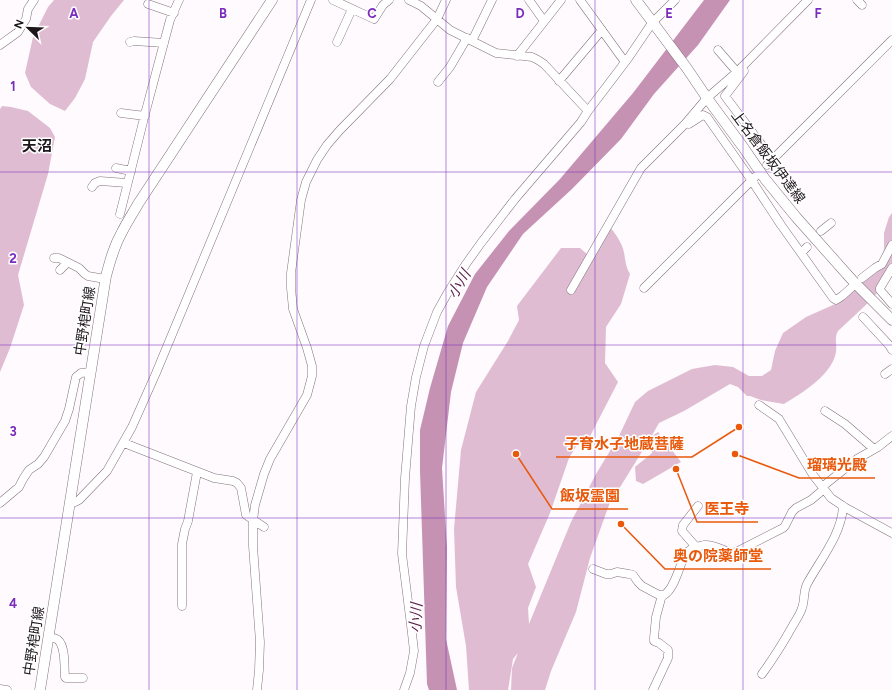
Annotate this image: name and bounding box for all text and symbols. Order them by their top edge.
text: A [69,6,79,21]
text: B [219,6,227,21]
text: C [367,6,377,21]
text: D [515,6,525,21]
text: E [665,6,673,21]
text: F [814,6,822,21]
north arrow [8,8,48,48]
text: N [12,18,27,31]
text: 1 [10,79,16,94]
street label: 上名倉飯坂伊達線 [728,107,808,207]
district label: 天沼 [22,137,52,155]
text: 2 [9,251,17,266]
water label: 小川 [444,265,475,301]
street label: 中野梍町線 [71,285,99,357]
text: 3 [9,424,17,439]
callout: 子育水子地蔵菩薩 [556,430,692,457]
text: 子育水子地蔵菩薩 [564,435,684,453]
callout: 瑠璃光殿 [799,451,875,478]
text: 瑠璃光殿 [807,456,867,474]
callout: 飯坂霊園 [552,482,628,509]
text: 飯坂霊園 [560,487,620,505]
callout: 医王寺 [697,495,758,522]
text: 医王寺 [704,500,750,518]
callout: 奥の院薬師堂 [665,542,771,569]
text: 奥の院薬師堂 [673,547,763,565]
text: 4 [9,596,17,611]
water label: 小川 [406,601,426,633]
street label: 中野梍町線 [20,605,48,677]

